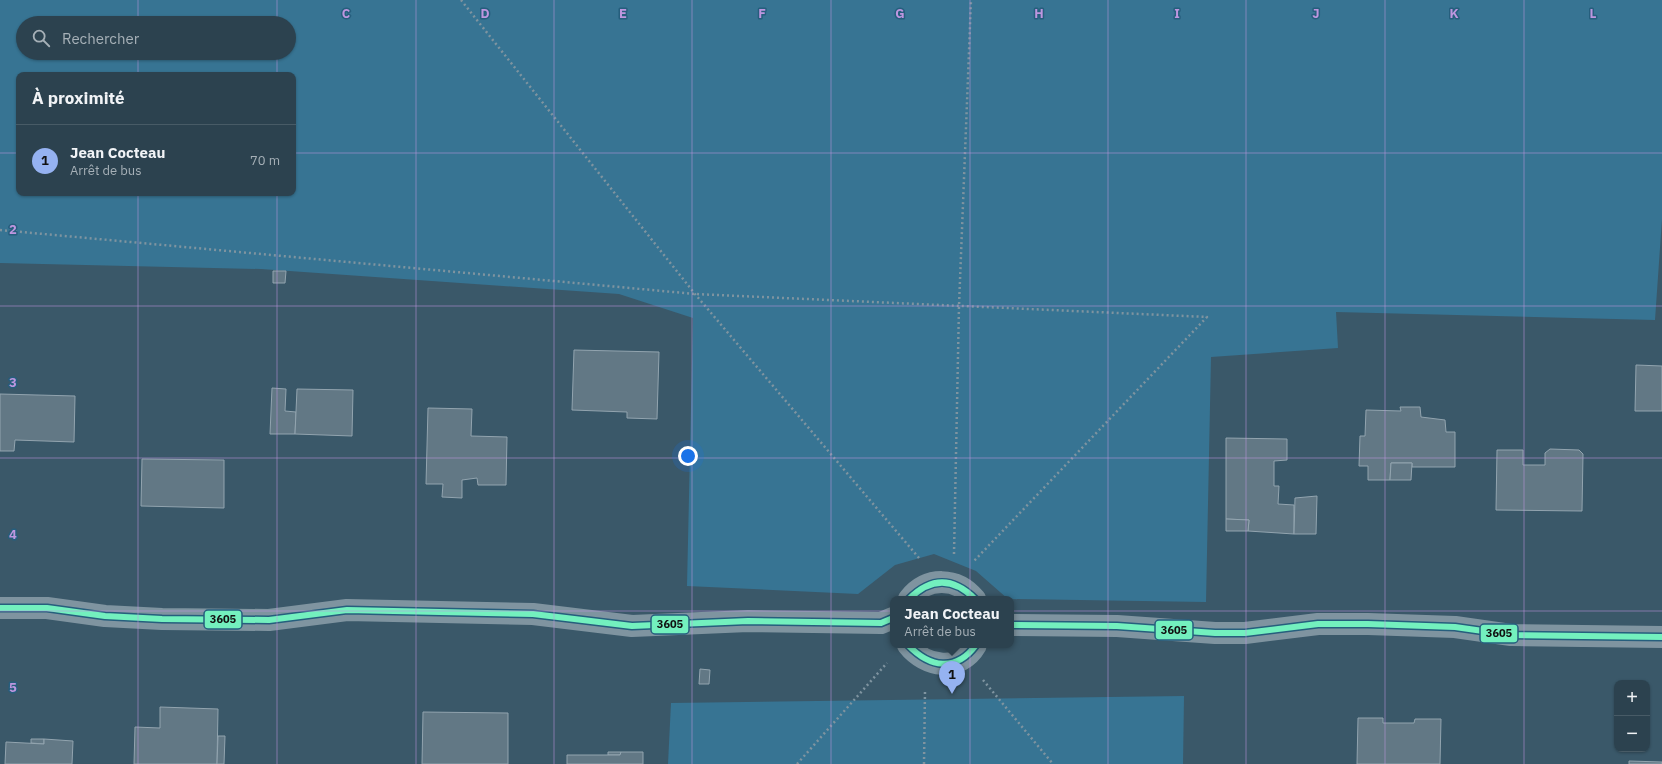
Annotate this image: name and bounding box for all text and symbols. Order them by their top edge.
text: C [342,5,351,22]
text: D [480,5,490,22]
text: E [619,5,627,22]
text: F [758,5,766,22]
text: G [895,5,905,22]
text: H [1034,5,1044,22]
text: I [1174,5,1180,22]
text: J [1312,5,1320,22]
text: K [1449,5,1459,22]
text: L [1590,5,1597,22]
search box [16,16,296,60]
icon: search [30,27,52,49]
text: Rechercher [62,29,139,48]
text: À proximité [32,87,125,109]
text: Jean Cocteau [70,143,165,162]
text: 1 [41,152,49,169]
text: 70 m [250,152,280,169]
text: Arrêt de bus [70,162,142,179]
text: 2 [9,221,17,238]
text: 3 [9,374,17,391]
your location [678,446,698,466]
text: 4 [9,526,17,543]
popup [890,596,1014,648]
text: Jean Cocteau [904,604,1000,623]
line badge: 3605 [204,610,242,629]
text: 3605 [210,612,237,626]
line badge: 3605 [651,615,689,634]
text: 3605 [657,617,684,631]
line badge: 3605 [1155,620,1193,640]
text: Arrêt de bus [904,623,976,640]
text: 3605 [1161,623,1188,637]
line badge: 3605 [1480,624,1518,643]
text: 3605 [1486,626,1513,640]
pin: 1 [939,661,965,694]
text: 5 [9,679,17,696]
map controls [1614,680,1650,752]
button: + [1614,680,1650,716]
button: − [1614,716,1650,752]

